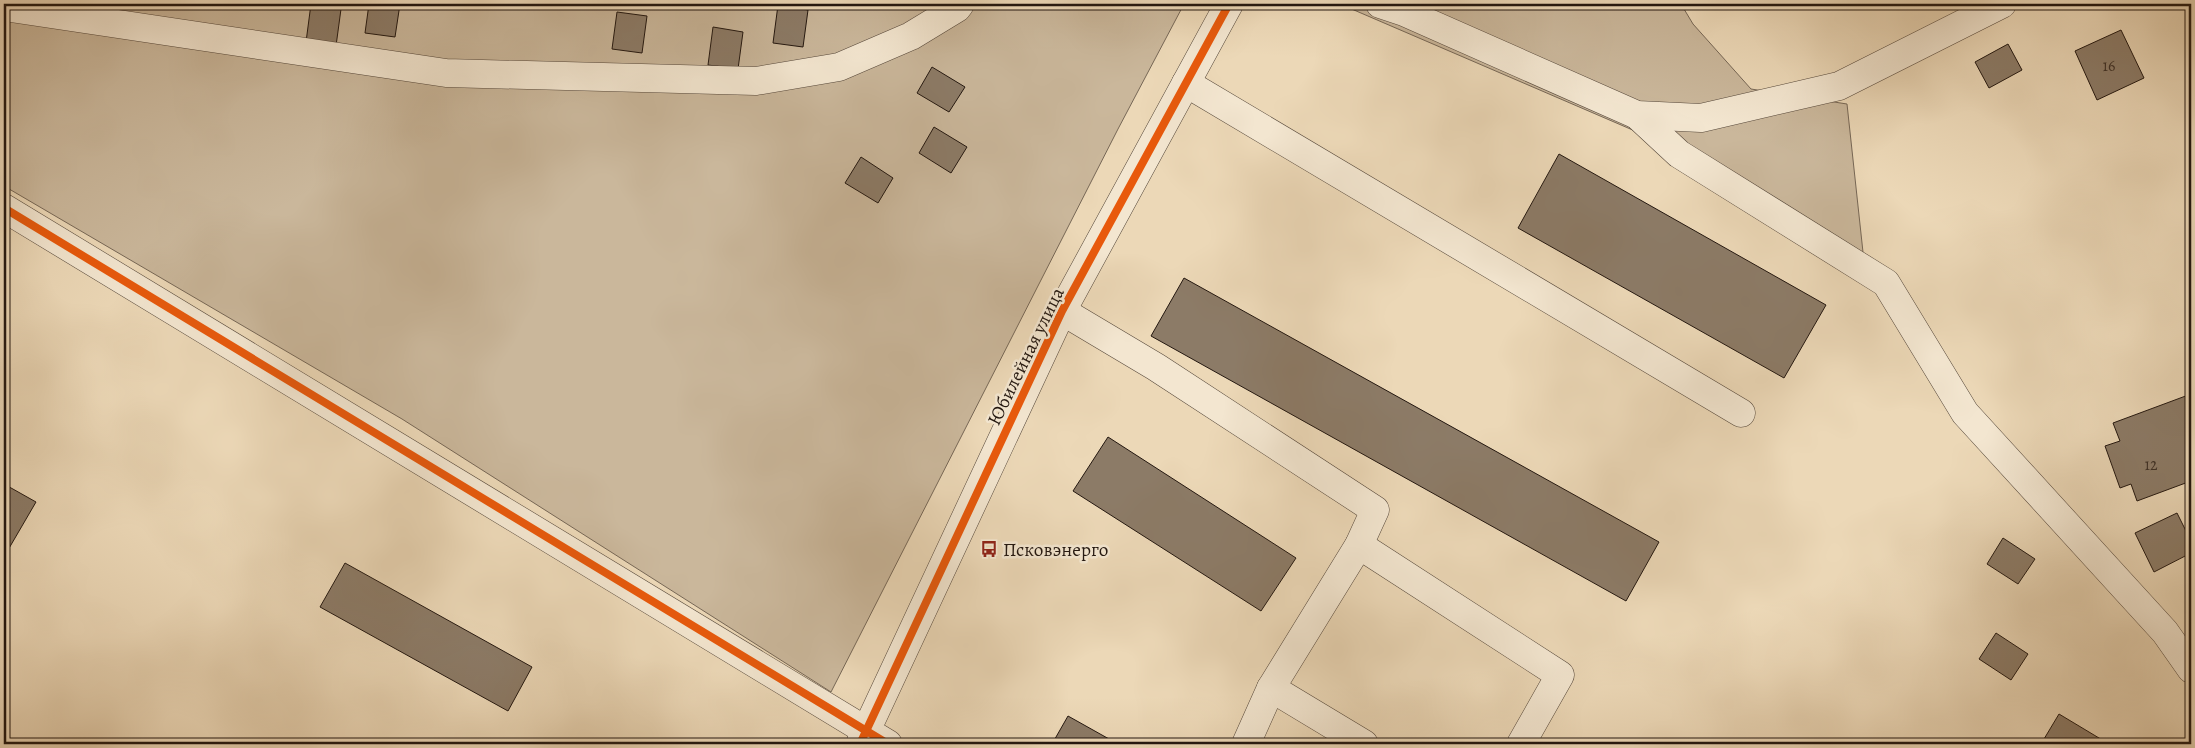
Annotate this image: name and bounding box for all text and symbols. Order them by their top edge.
house number: 16 [2103,55,2115,77]
street label: Юбилейная улица [981,283,1071,430]
house number: 12 [2144,454,2158,476]
place label: Псковэнерго [1003,537,1108,563]
bus stop icon: Псковэнерго [979,539,999,559]

